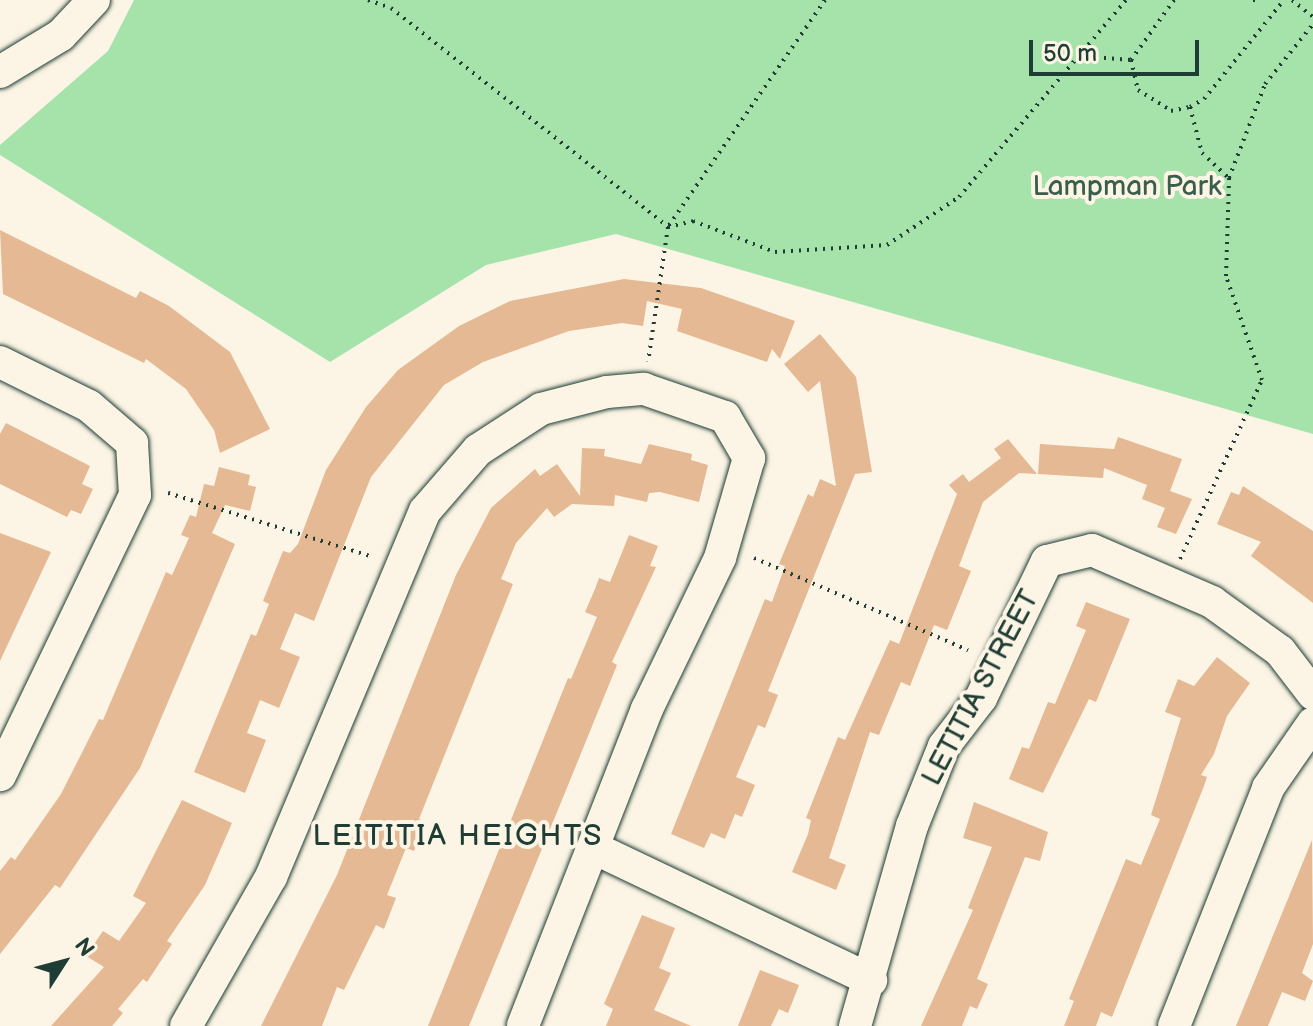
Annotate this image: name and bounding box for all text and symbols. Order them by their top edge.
scale bar [1033,24,1203,74]
text: 50 m [1043,39,1097,68]
park label: Lampman Park [1032,170,1222,204]
street label: LETITIA STREET [915,584,1047,792]
district label: LEITITIA HEIGHTS [312,818,604,854]
north arrow [24,922,104,1002]
text: N [68,933,100,962]

